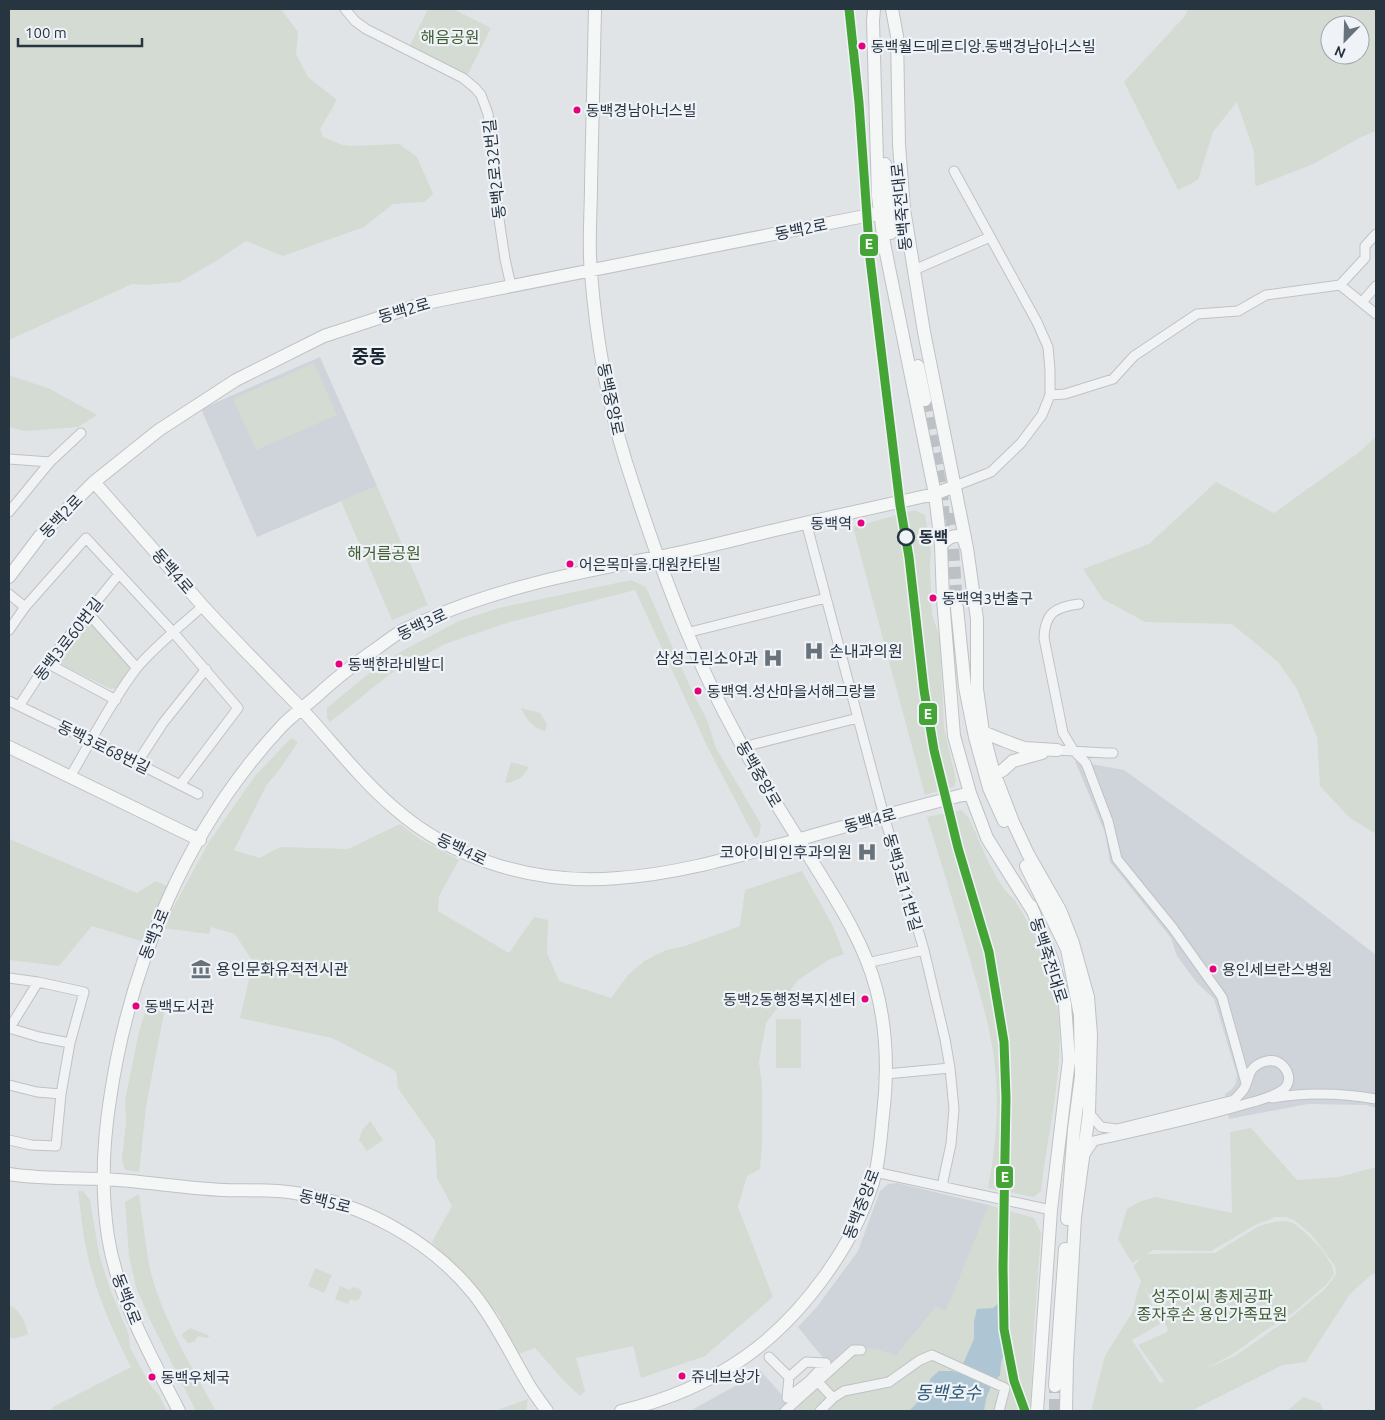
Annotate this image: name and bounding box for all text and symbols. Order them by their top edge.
scale bar [18,15,141,47]
north arrow [1320,15,1370,65]
text: 100 m [25,24,67,41]
park label: 해음공원 [421,28,479,46]
place label: 동백월드메르디앙.동백경남아너스빌 [871,38,1096,55]
marker: 동백월드메르디앙.동백경남아너스빌 [857,41,867,51]
text: N [1332,43,1348,61]
place label: 동백경남아너스빌 [586,102,696,119]
marker: 동백경남아너스빌 [572,105,582,115]
street label: 동백2로32번길 [480,118,508,220]
street label: 동백죽전대로 [887,162,915,252]
street label: 동백2로 [773,215,829,243]
line badge: E [859,233,879,257]
text: E [865,236,873,252]
street label: 동백2로 [376,294,432,326]
district label: 중동 [352,345,386,367]
street label: 동백중앙로 [595,361,628,437]
street label: 동백2로 [36,490,86,541]
place label: 동백역 [811,515,852,532]
marker: 동백역 [856,518,866,528]
marker: 동백 [897,528,915,546]
place label: 동백 [919,528,948,546]
park label: 해거름공원 [347,544,421,562]
street label: 동백4로 [149,545,197,597]
place label: 어은목마을.대원칸타빌 [579,556,721,573]
marker: 어은목마을.대원칸타빌 [565,559,575,569]
place label: 동백역3번출구 [942,590,1033,607]
marker: 동백역3번출구 [928,593,938,603]
street label: 동백3로60번길 [30,594,106,684]
street label: 동백3로 [394,604,450,643]
hospital icon: 손내과의원 [803,640,825,662]
place label: 손내과의원 [829,642,903,660]
hospital icon: 삼성그린소아과 [762,647,784,669]
place label: 삼성그린소아과 [655,649,758,667]
place label: 동백한라비발디 [348,656,445,673]
marker: 동백한라비발디 [334,659,344,669]
place label: 동백역.성산마을서해그랑블 [707,683,876,700]
marker: 동백역.성산마을서해그랑블 [693,686,703,696]
line badge: E [918,702,938,726]
text: E [924,706,932,722]
street label: 동백3로68번길 [55,717,153,777]
street label: 동백중앙로 [733,738,785,811]
street label: 동백4로 [842,804,898,836]
street label: 동백4로 [434,830,490,869]
street label: 동백3로11번길 [880,831,926,933]
hospital icon: 코아이비인후과의원 [856,841,878,863]
place label: 코아이비인후과의원 [720,843,852,861]
street label: 동백3로 [136,906,172,962]
street label: 동백죽전대로 [1027,915,1071,1005]
museum icon: 용인문화유적전시관 [190,958,212,980]
place label: 용인문화유적전시관 [216,960,349,978]
place label: 용인세브란스병원 [1222,961,1332,978]
marker: 용인세브란스병원 [1208,964,1218,974]
place label: 동백2동행정복지센터 [723,991,856,1008]
marker: 동백2동행정복지센터 [860,994,870,1004]
place label: 동백도서관 [145,998,214,1015]
marker: 동백도서관 [131,1001,141,1011]
line badge: E [995,1165,1014,1189]
street label: 동백중앙로 [839,1166,883,1242]
text: E [1001,1169,1009,1185]
street label: 동백5로 [297,1186,353,1216]
street label: 동백6로 [109,1271,145,1327]
park label: 성주이씨 총제공파 종자후손 용인가족묘원 [1137,1287,1287,1323]
place label: 쥬네브상가 [691,1368,760,1385]
place label: 동백우체국 [161,1369,230,1386]
marker: 쥬네브상가 [677,1371,687,1381]
marker: 동백우체국 [147,1372,157,1382]
water label: 동백호수 [915,1382,983,1402]

